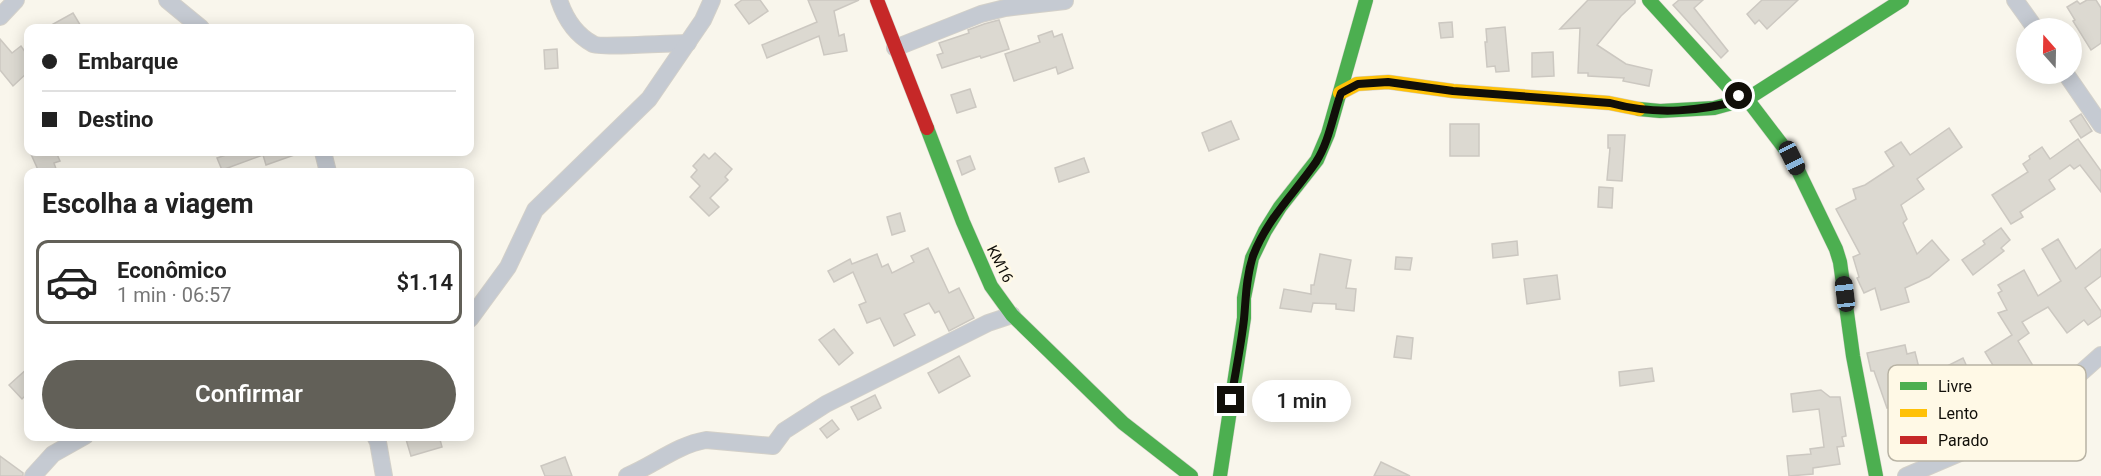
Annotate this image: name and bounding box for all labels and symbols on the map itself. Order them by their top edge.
north arrow [2016,18,2082,84]
route start [1725,82,1752,109]
car [1776,138,1808,178]
street label: KM16 [983,242,1017,286]
car [1834,275,1856,313]
legend [1888,365,2086,461]
text: Livre [1938,377,1972,396]
callout: 1 min [1252,379,1351,421]
route end [1217,386,1244,413]
text: Lento [1938,404,1978,423]
text: Parado [1938,431,1989,450]

